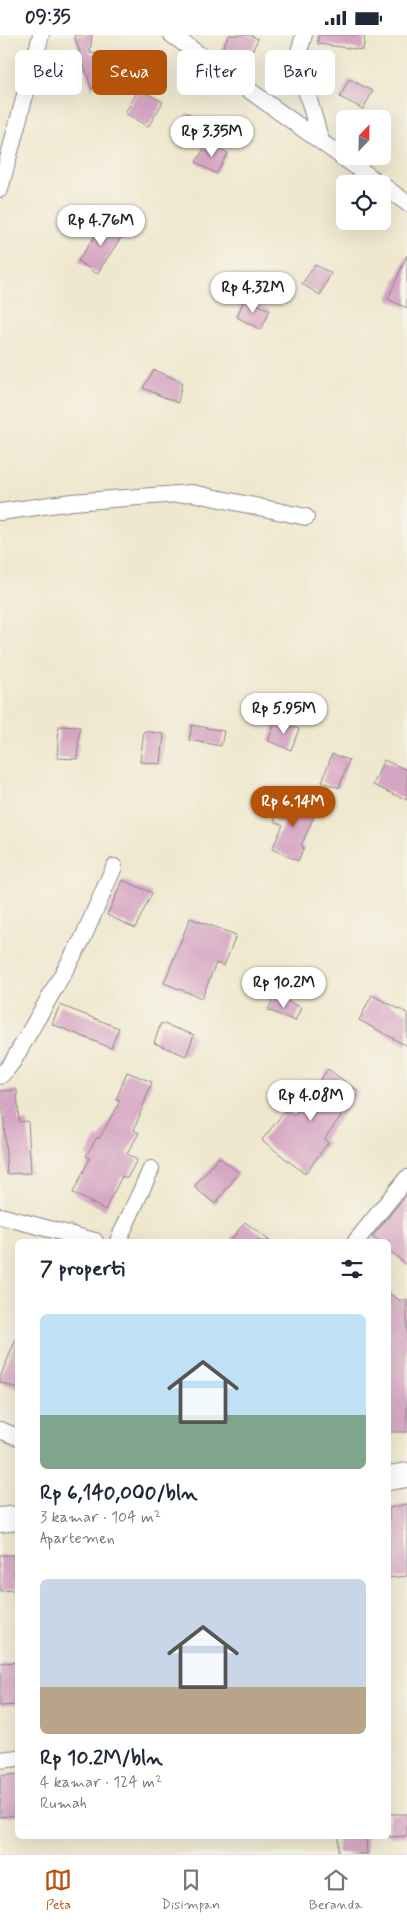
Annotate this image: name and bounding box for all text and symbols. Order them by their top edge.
text: 09:35 [25,5,71,30]
chip: Beli [15,50,82,95]
chip: Sewa [92,50,167,95]
chip: Filter [177,50,255,95]
chip: Baru [265,50,335,95]
north arrow [336,110,391,165]
map controls [336,110,391,230]
pin: Rp 3.35M [160,115,264,158]
text: Rp 3.35M [181,121,243,142]
button: locate [336,175,391,230]
pin: Rp 4.76M [49,205,153,247]
text: Rp 4.76M [68,210,134,231]
pin: Rp 4.32M [201,271,305,314]
text: Rp 4.32M [221,277,285,298]
pin: Rp 5.95M [232,693,336,735]
text: Rp 5.95M [252,698,316,719]
pin: Rp 6.14M [241,785,345,828]
text: Rp 6.14M [261,791,325,812]
pin: Rp 10.2M [232,967,336,1009]
text: Rp 10.2M [253,972,315,993]
pin: Rp 4.08M [259,1079,363,1122]
text: Rp 4.08M [278,1085,344,1106]
text: 7 properti [40,1255,125,1283]
icon: filters [338,1255,366,1283]
icon: home [158,1347,248,1437]
text: Rp 6,140,000/bln [40,1479,198,1507]
text: 3 kamar · 104 m² [40,1507,161,1528]
text: Apartemen [40,1528,115,1549]
icon: home [158,1612,248,1702]
text: Rp 10.2M/bln [40,1744,163,1772]
text: 4 kamar · 124 m² [40,1772,162,1793]
text: Rumah [40,1793,87,1814]
tab: Peta [44,1866,72,1914]
tab: Disimpan [161,1866,220,1914]
tab: Beranda [309,1866,363,1914]

